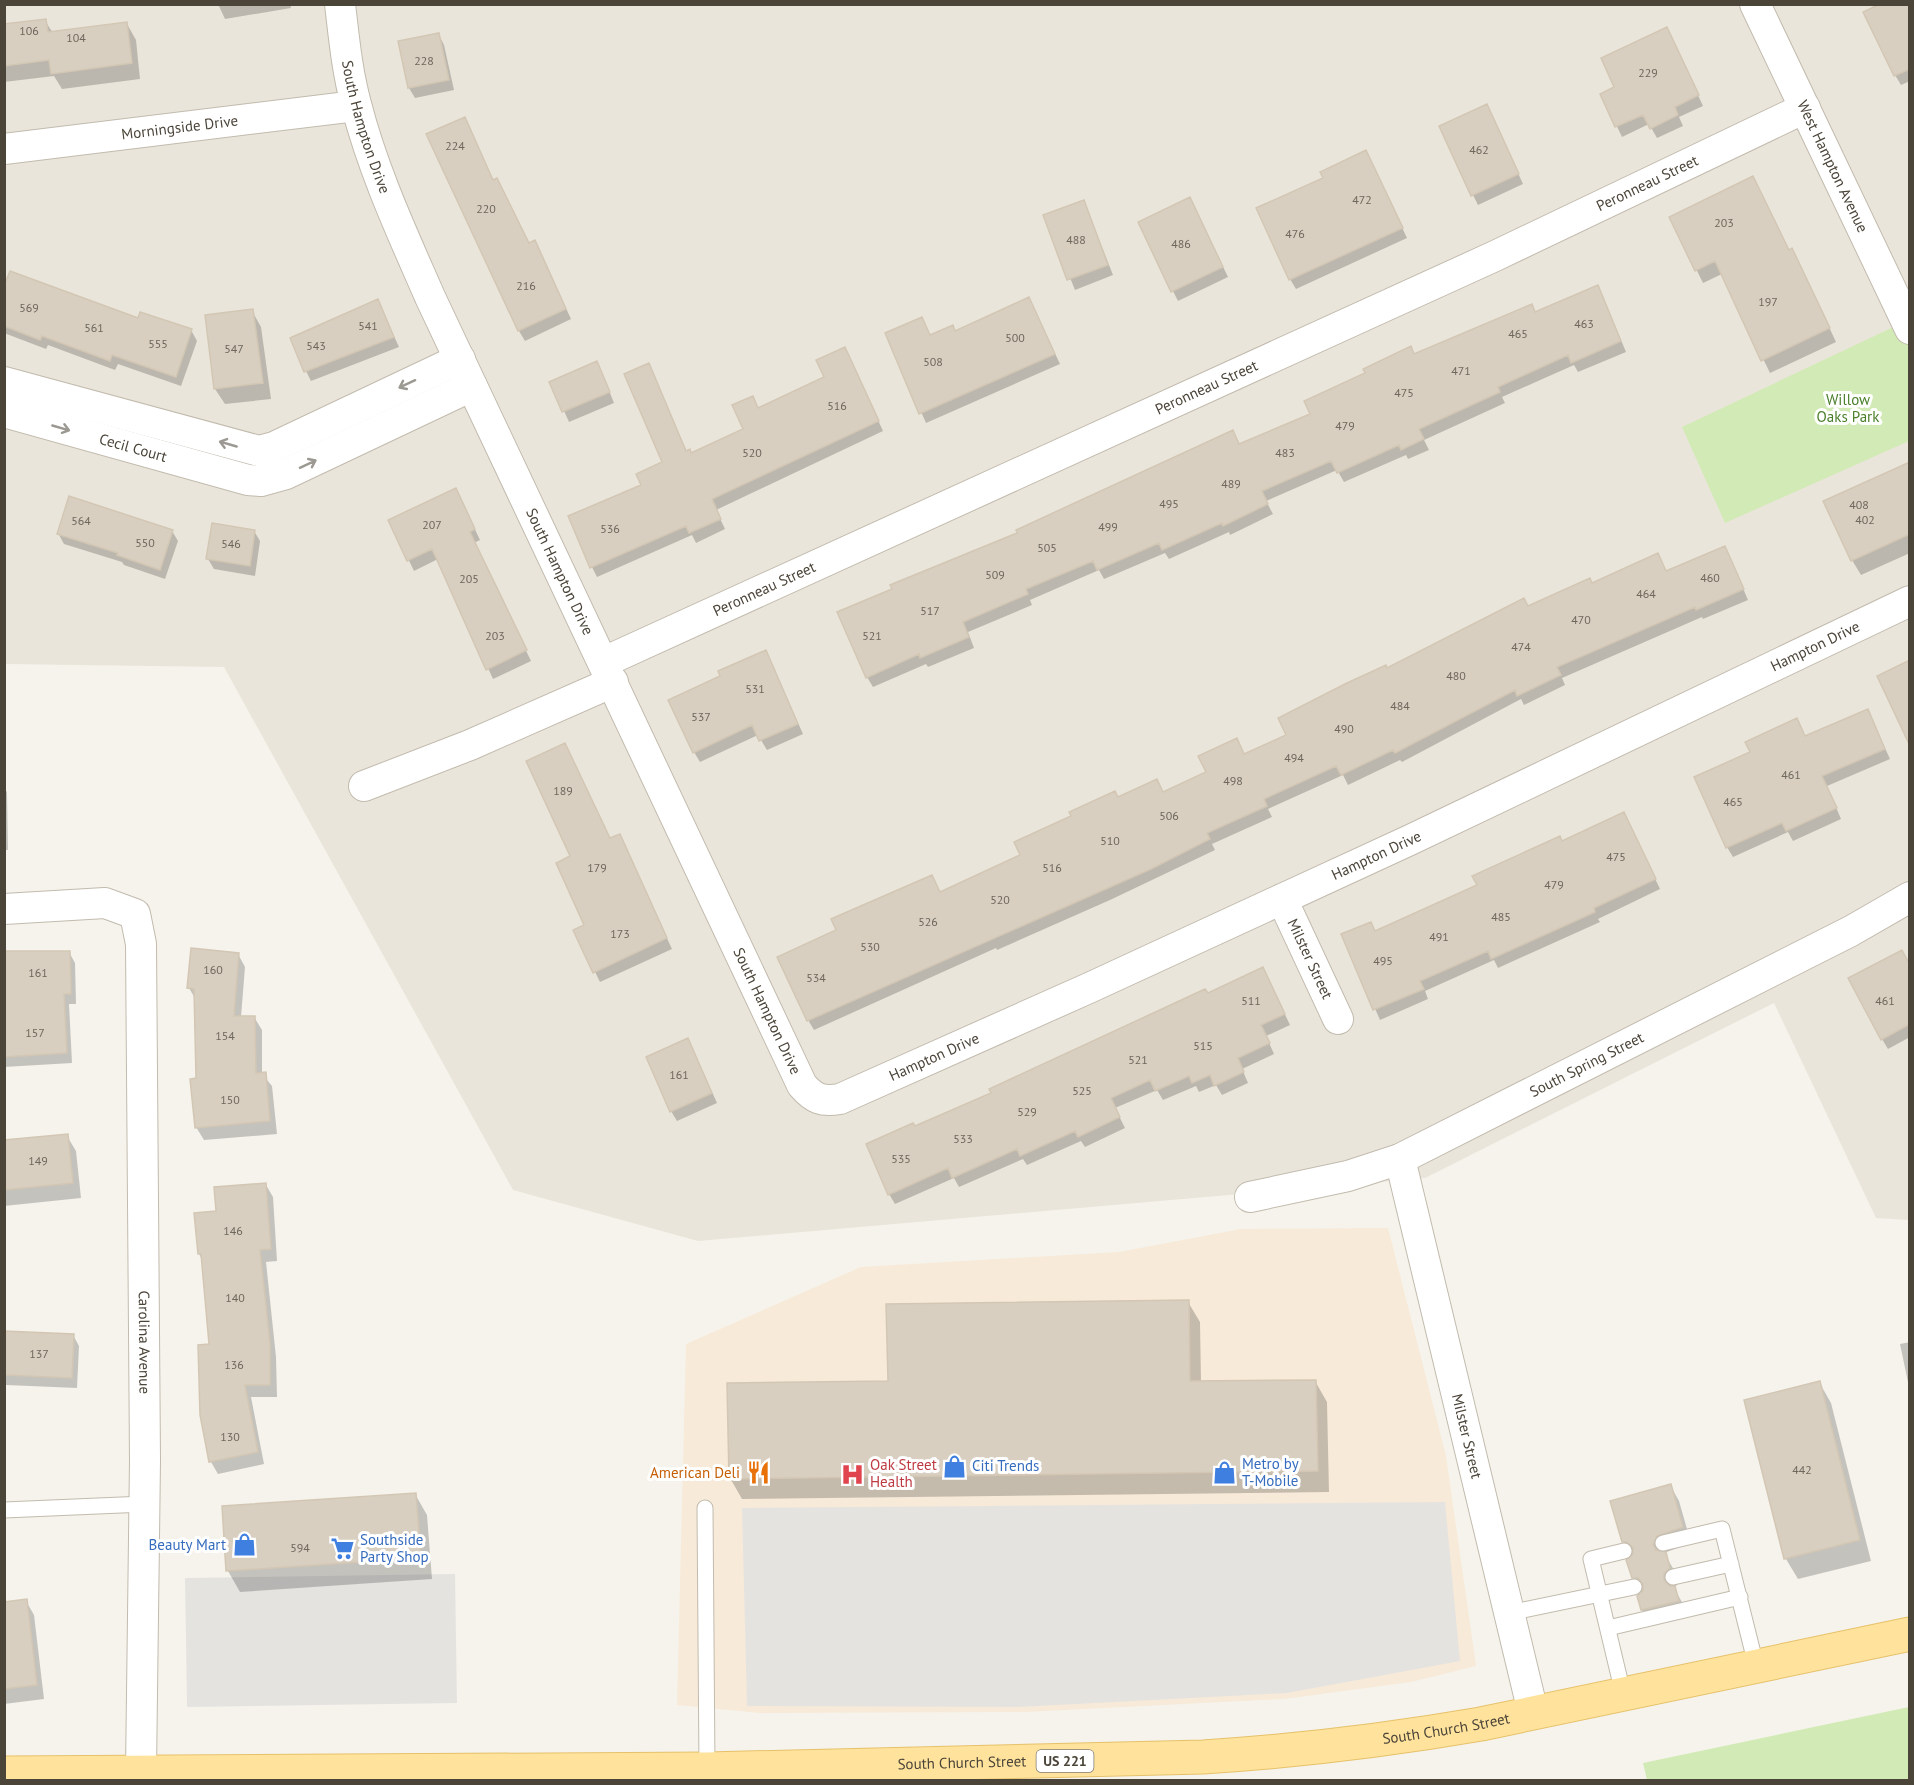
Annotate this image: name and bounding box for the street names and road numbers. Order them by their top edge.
street label: South Hampton Drive [338,59,395,196]
street label: West Hampton Avenue [1793,97,1873,235]
street label: Morningside Drive [120,110,239,144]
street label: Peronneau Street [1593,150,1701,215]
street label: Peronneau Street [1152,355,1260,419]
street label: Cecil Court [97,429,169,466]
street label: South Hampton Drive [522,505,598,638]
street label: Peronneau Street [710,557,818,620]
street label: Hampton Drive [1767,616,1863,675]
street label: Hampton Drive [1328,826,1424,884]
street label: Milster Street [1283,915,1337,1002]
street label: South Hampton Drive [729,944,806,1077]
street label: South Spring Street [1526,1027,1647,1101]
street label: Hampton Drive [886,1028,982,1085]
street label: Carolina Avenue [135,1290,154,1394]
street label: Milster Street [1448,1392,1486,1480]
street label: South Church Street [1381,1708,1511,1748]
road number: US 221 [1036,1750,1094,1772]
street label: South Church Street [897,1751,1027,1773]

